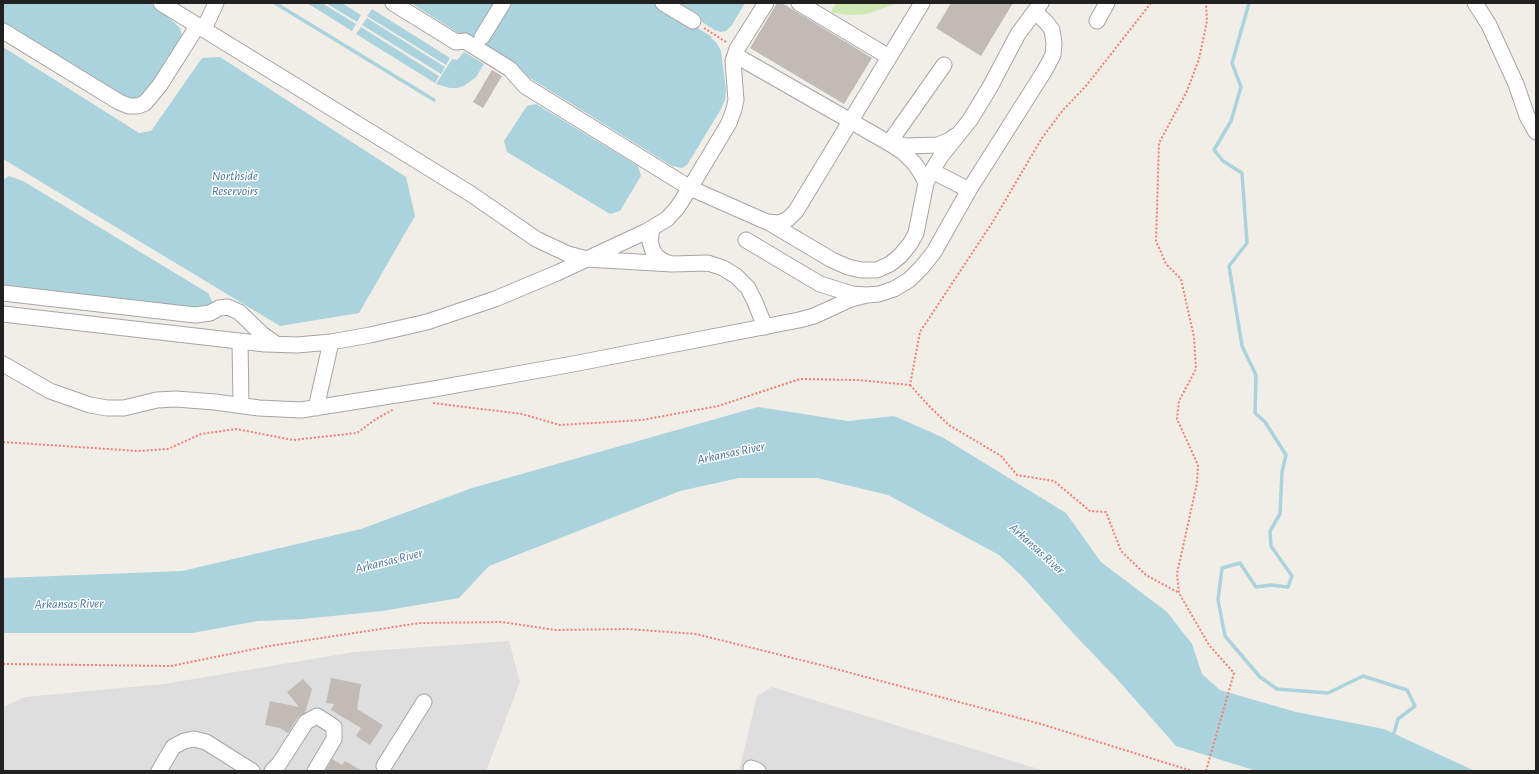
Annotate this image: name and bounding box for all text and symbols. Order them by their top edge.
water label: Northside Reservoirs [212,168,258,199]
water label: Arkansas River [696,438,766,468]
water label: Arkansas River [1006,520,1068,578]
water label: Arkansas River [354,545,424,577]
water label: Arkansas River [34,596,104,612]

